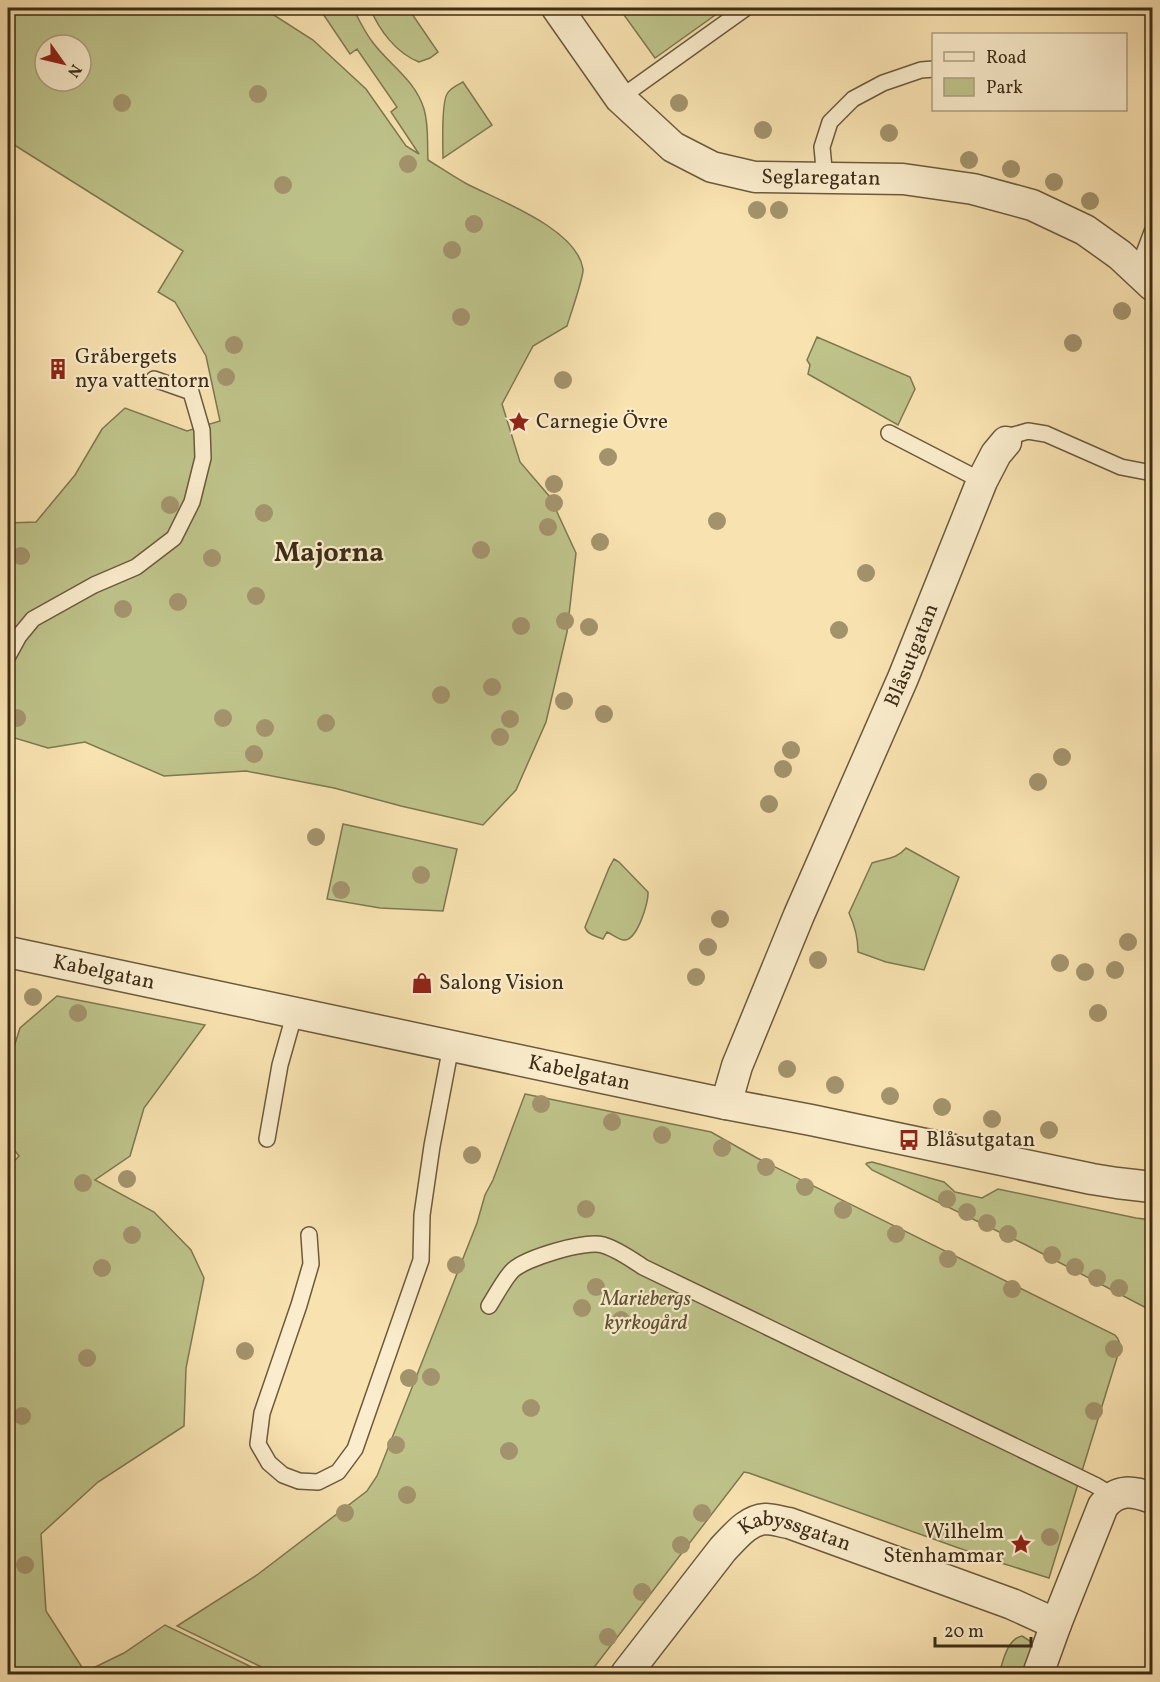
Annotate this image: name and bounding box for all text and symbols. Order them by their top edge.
north arrow [33,33,93,93]
legend [932,33,1127,111]
text: Road [986,46,1027,71]
text: N [61,59,86,82]
text: Park [986,76,1023,101]
street label: Seglaregatan [761,163,881,193]
place label: Gråbergets nya vattentorn [75,343,210,396]
building icon: Gråbergets nya vattentorn [46,357,70,381]
place label: Carnegie Övre [536,408,668,437]
place icon: Carnegie Övre [507,410,531,434]
district label: Majorna [274,535,384,573]
street label: Blåsutgatan [878,599,946,712]
street label: Kabelgatan [50,947,158,997]
place label: Salong Vision [439,969,564,998]
shop icon: Salong Vision [410,971,434,995]
street label: Kabelgatan [526,1048,633,1098]
place label: Blåsutgatan [926,1126,1035,1155]
bus stop icon: Blåsutgatan [897,1128,921,1152]
park label: Mariebergs kyrkogård [600,1285,691,1338]
street label: Kabyssgatan [732,1504,855,1559]
place label: Wilhelm Stenhammar [883,1518,1004,1571]
place icon: Wilhelm Stenhammar [1009,1532,1033,1556]
scale bar [935,1610,1031,1648]
text: 20 m [944,1620,984,1645]

